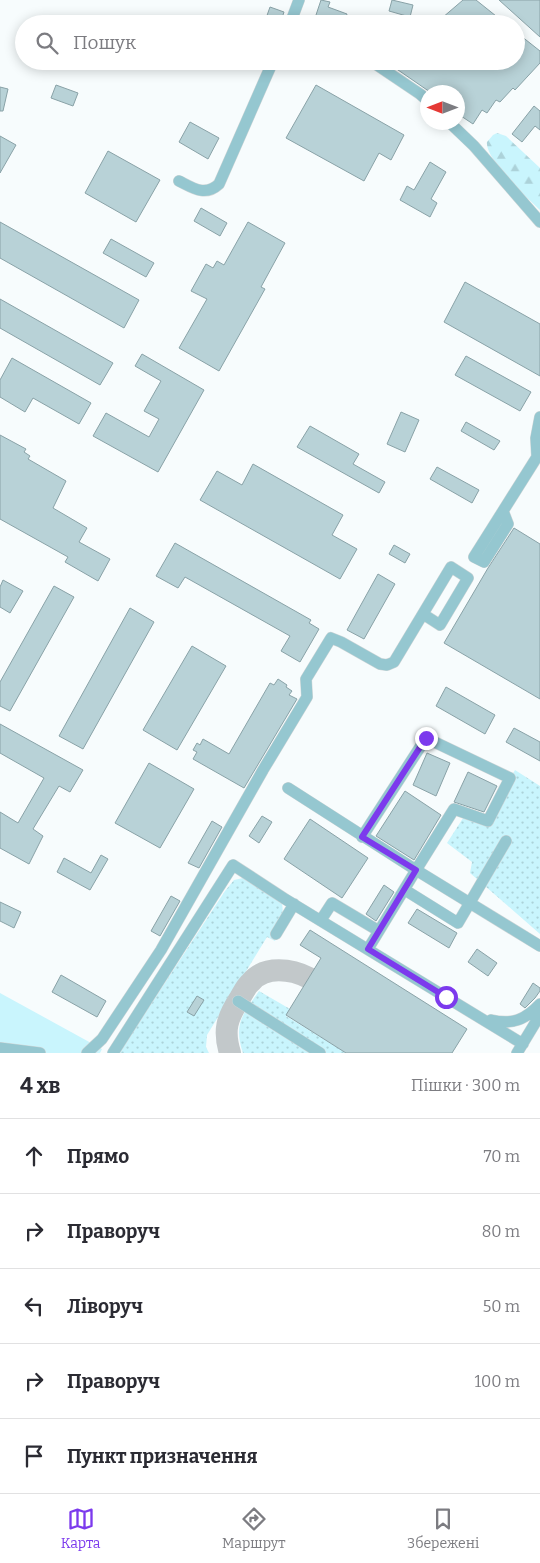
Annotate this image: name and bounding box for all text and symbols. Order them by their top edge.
search box [15,15,525,70]
icon: search [33,29,61,57]
text: Пошук [73,31,136,54]
north arrow [420,85,465,130]
route end [415,727,438,750]
route start [435,986,458,1009]
text: 4 хв [20,1073,60,1099]
text: Пішки · 300 m [411,1076,520,1095]
icon: ahead [20,1142,48,1170]
text: Прямо [67,1145,129,1168]
text: 70 m [484,1147,520,1166]
icon: right [20,1217,48,1245]
text: Праворуч [67,1220,160,1243]
text: 80 m [482,1222,520,1241]
icon: left [20,1292,48,1320]
text: Ліворуч [67,1295,143,1318]
text: 50 m [483,1297,520,1316]
icon: right [20,1367,48,1395]
text: Праворуч [67,1370,160,1393]
text: 100 m [475,1372,520,1391]
icon: arrive [20,1442,48,1470]
text: Пункт призначення [67,1445,258,1468]
tab: Карта [61,1505,100,1552]
tab: Маршрут [222,1505,285,1552]
tab: Збережені [407,1505,479,1552]

